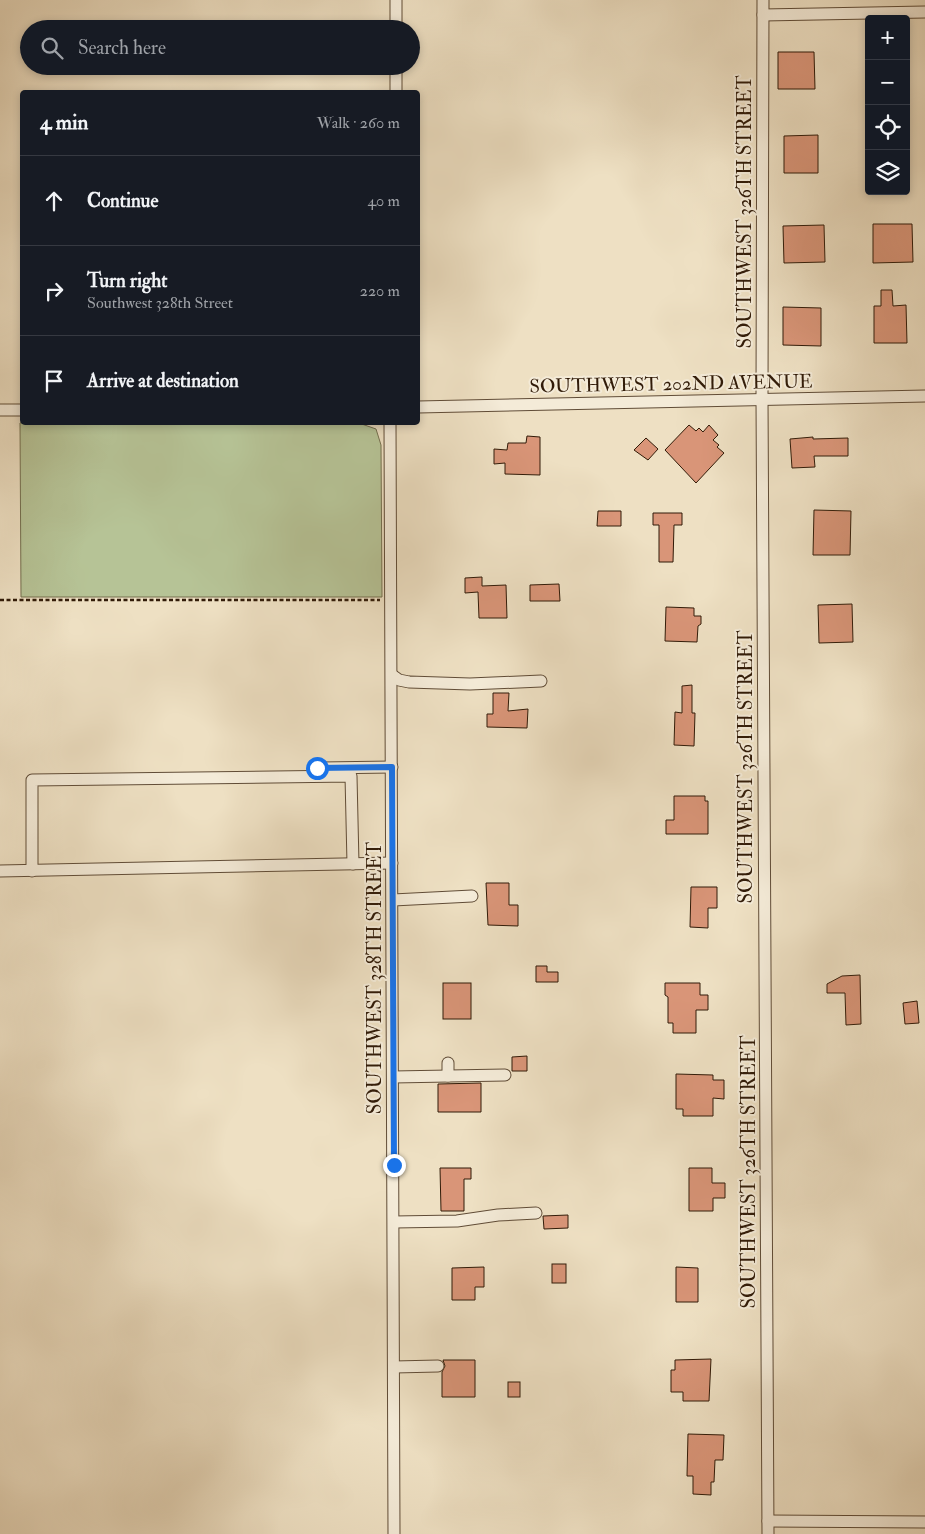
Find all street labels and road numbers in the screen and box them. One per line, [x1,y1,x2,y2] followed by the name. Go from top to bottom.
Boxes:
[733,75,757,349] street label: SOUTHWEST 326TH STREET
[529,370,813,398] street label: SOUTHWEST 202ND AVENUE
[734,630,758,904] street label: SOUTHWEST 326TH STREET
[363,842,387,1114] street label: SOUTHWEST 328TH STREET
[737,1035,761,1309] street label: SOUTHWEST 326TH STREET

